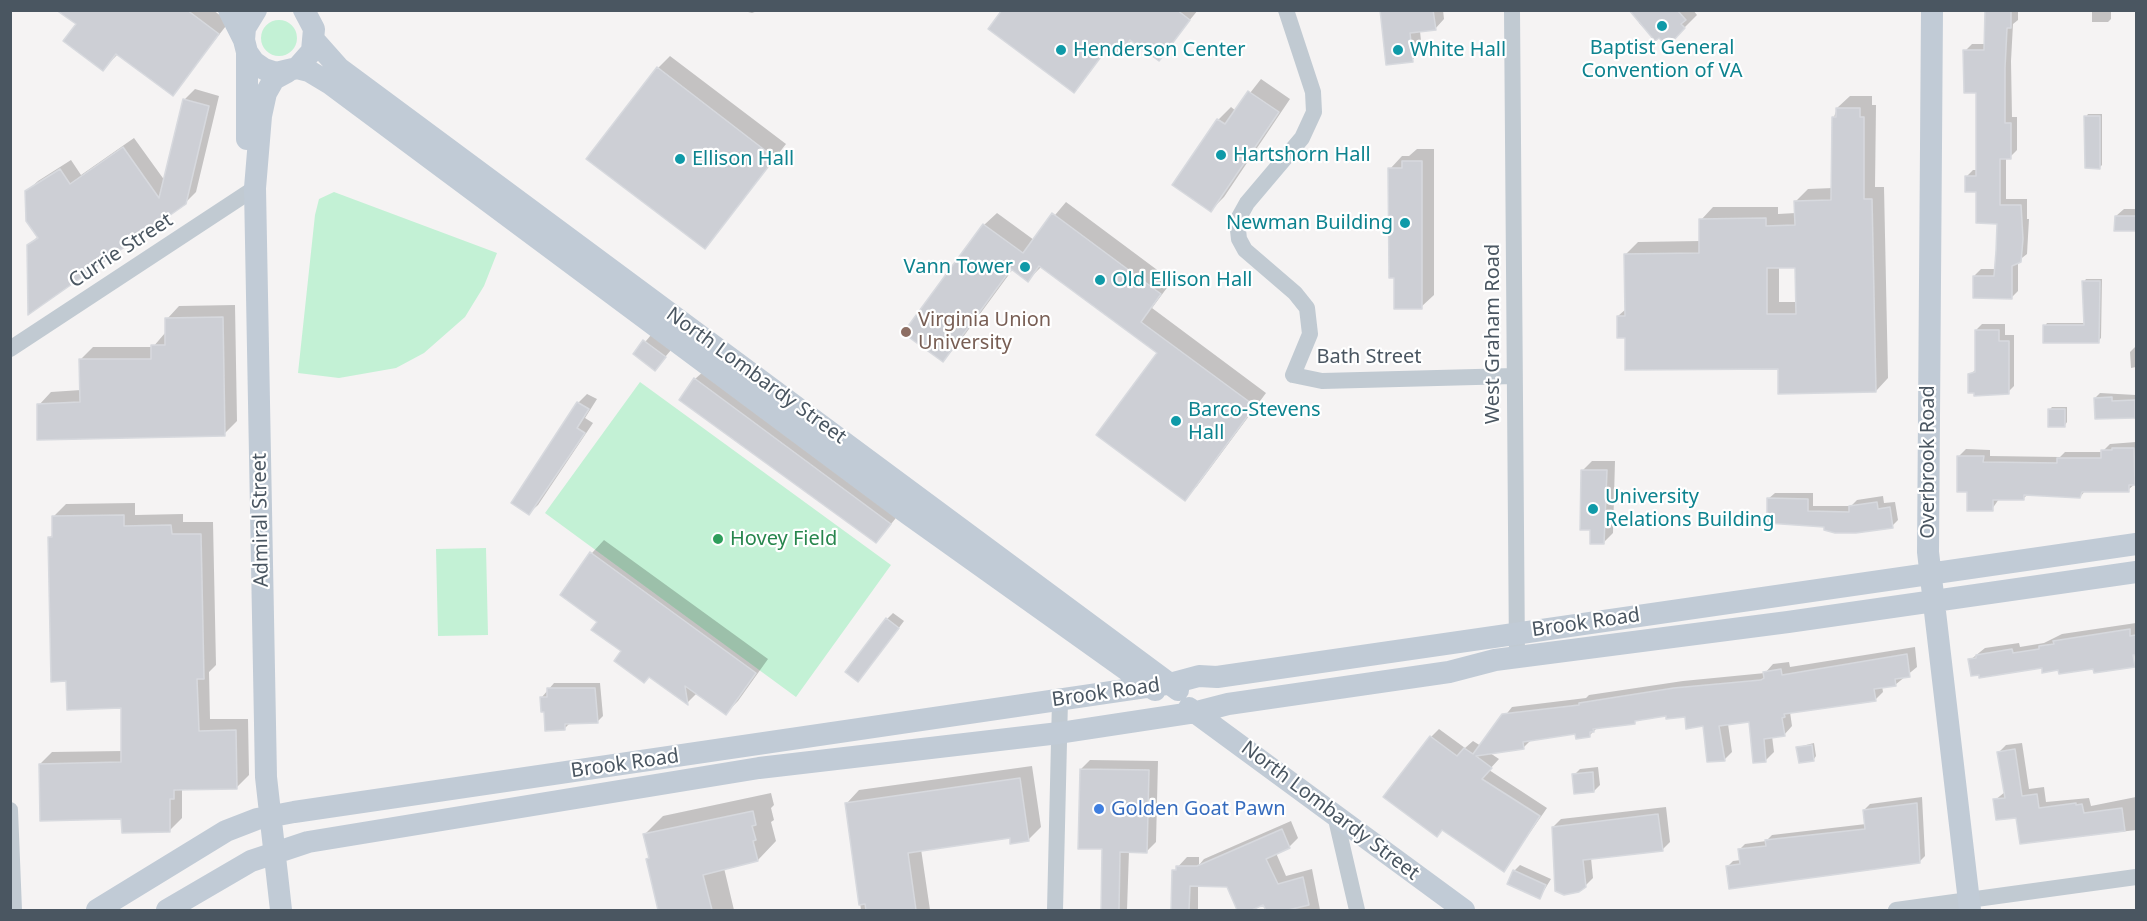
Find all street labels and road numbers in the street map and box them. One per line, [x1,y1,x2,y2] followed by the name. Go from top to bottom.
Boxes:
[65,209,177,293] street label: Currie Street
[1481,244,1505,424] street label: West Graham Road
[661,303,851,449] street label: North Lombardy Street
[1317,345,1421,369] street label: Bath Street
[1916,385,1940,539] street label: Overbrook Road
[248,453,274,587] street label: Admiral Street
[1530,604,1642,642] street label: Brook Road
[1050,674,1162,712] street label: Brook Road
[1236,736,1424,886] street label: North Lombardy Street
[569,745,681,783] street label: Brook Road

